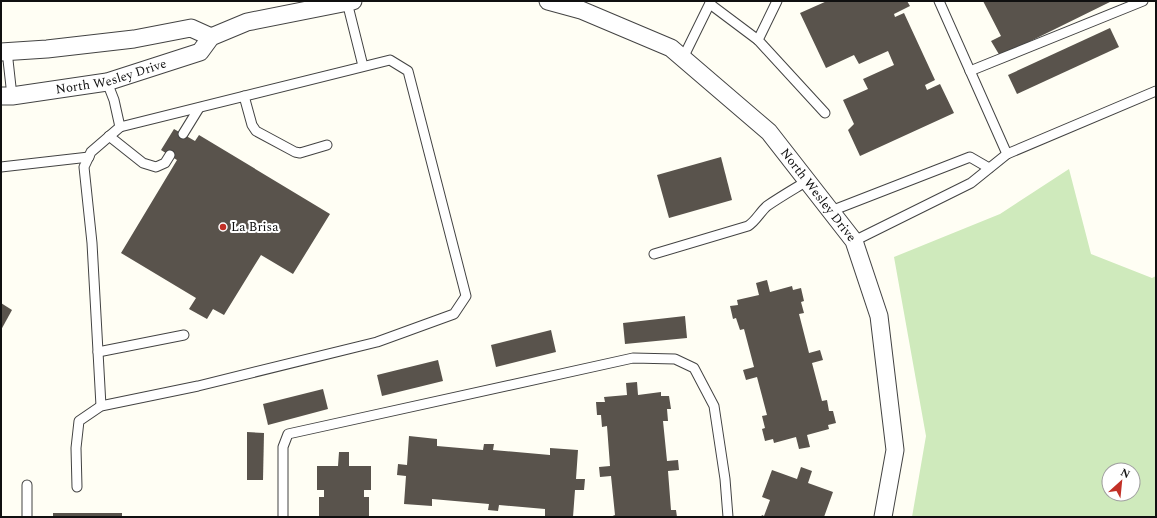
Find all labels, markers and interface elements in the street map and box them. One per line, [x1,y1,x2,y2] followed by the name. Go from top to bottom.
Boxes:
[54,53,169,99] street label: North Wesley Drive
[775,144,861,246] street label: North Wesley Drive
[231,217,279,237] place label: La Brisa
[218,222,228,232] marker: La Brisa
[1101,462,1141,502] north arrow
[1117,464,1133,483] text: N

